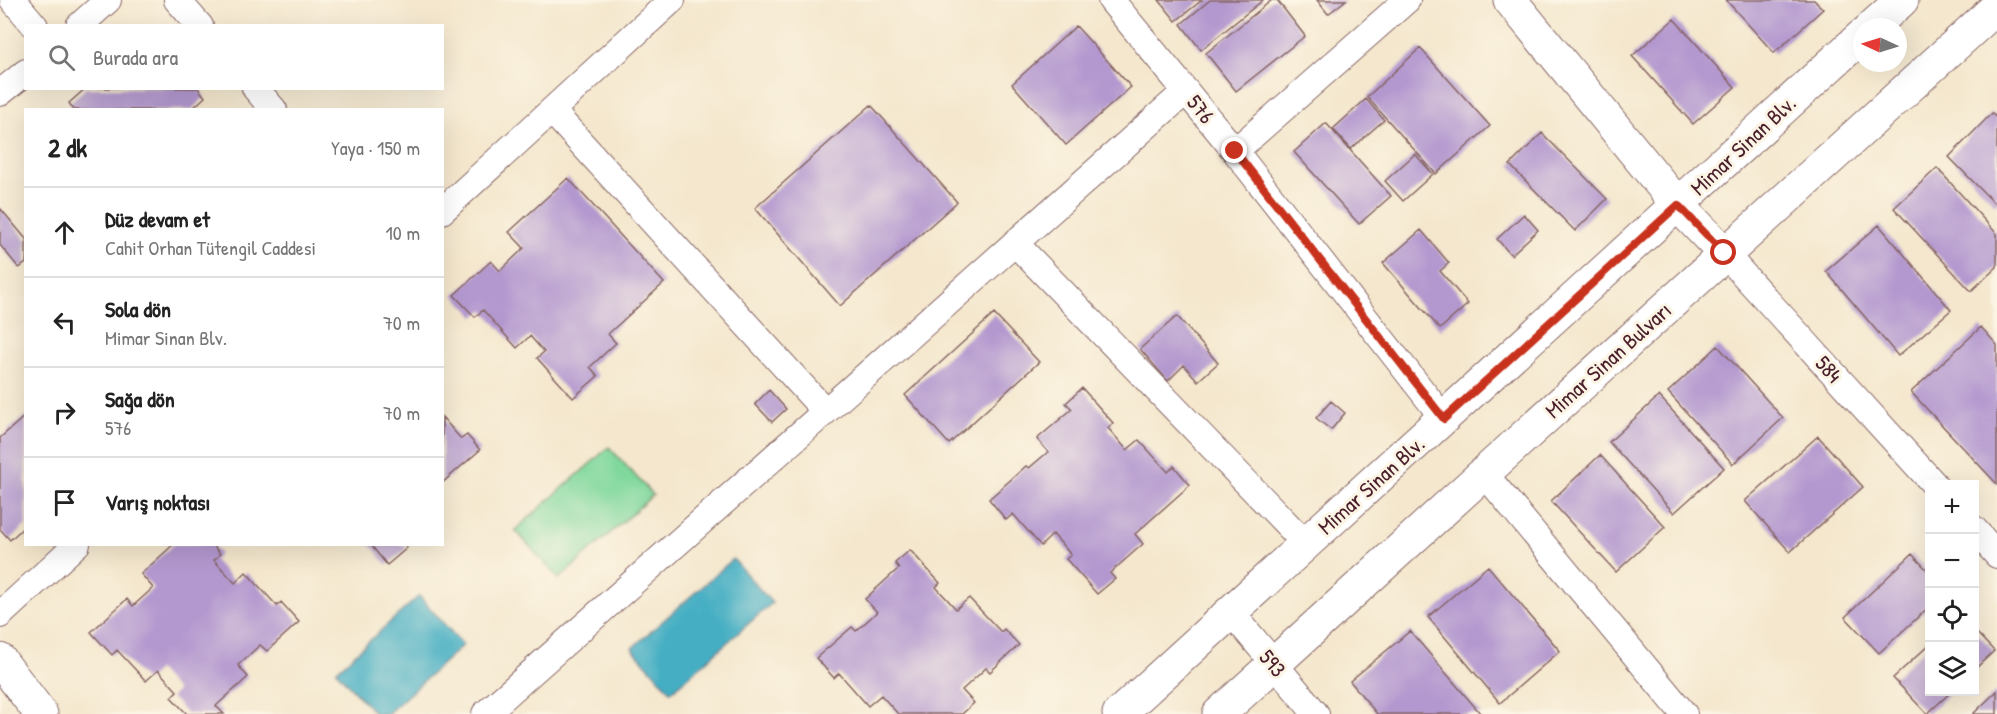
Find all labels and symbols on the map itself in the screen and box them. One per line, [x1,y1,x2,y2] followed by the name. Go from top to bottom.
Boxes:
[1853,18,1907,72] north arrow
[1180,88,1222,130] street label: 576
[1684,88,1802,202] street label: Mimar Sinan Blv.
[1221,137,1247,163] route end
[1710,239,1736,265] route start
[1538,295,1678,425] street label: Mimar Sinan Bulvarı
[1809,349,1849,389] street label: 584
[1311,429,1431,541] street label: Mimar Sinan Blv.
[1253,643,1293,683] street label: 593

